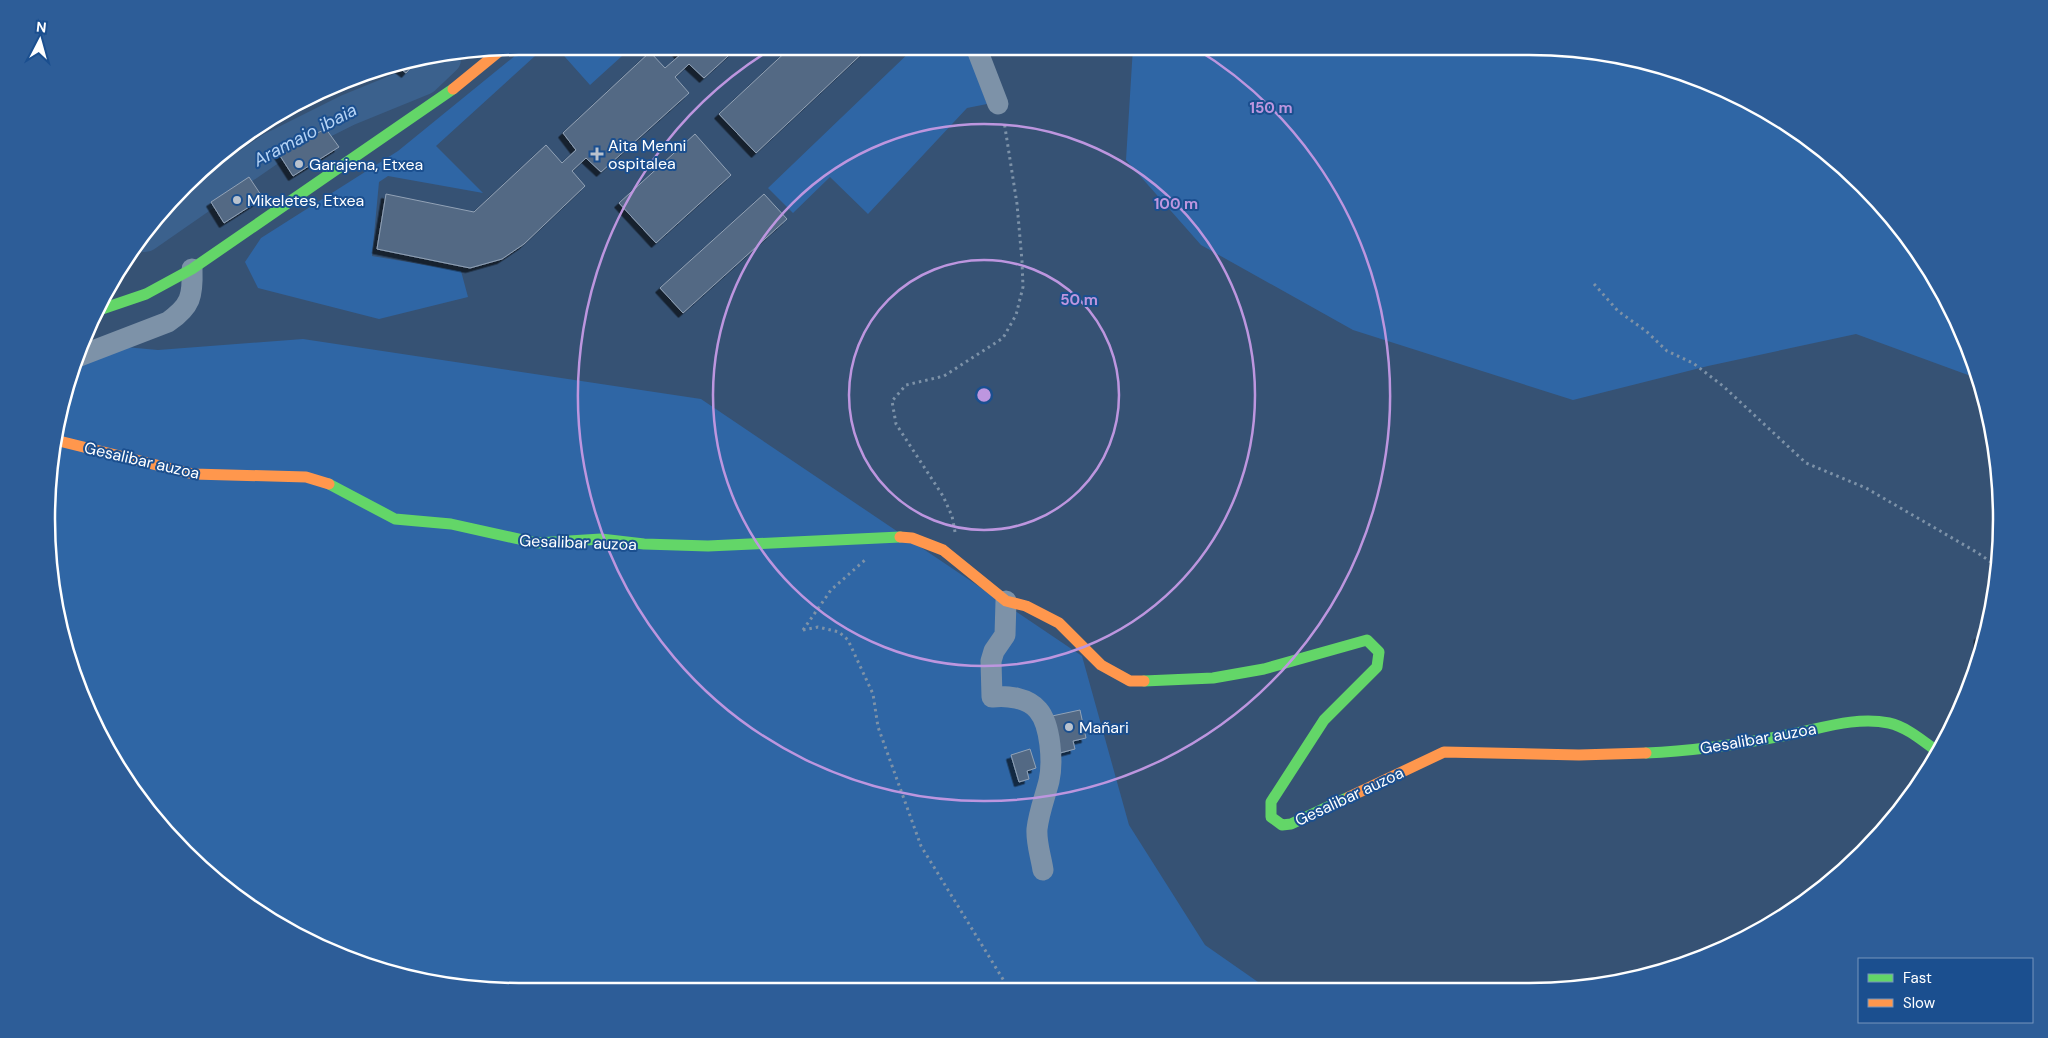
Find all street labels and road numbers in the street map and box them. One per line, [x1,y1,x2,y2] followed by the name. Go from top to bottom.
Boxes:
[82,437,202,484] street label: Gesalibar auzoa
[519,530,637,555] street label: Gesalibar auzoa
[1698,718,1818,759] street label: Gesalibar auzoa
[1291,762,1407,831] street label: Gesalibar auzoa

